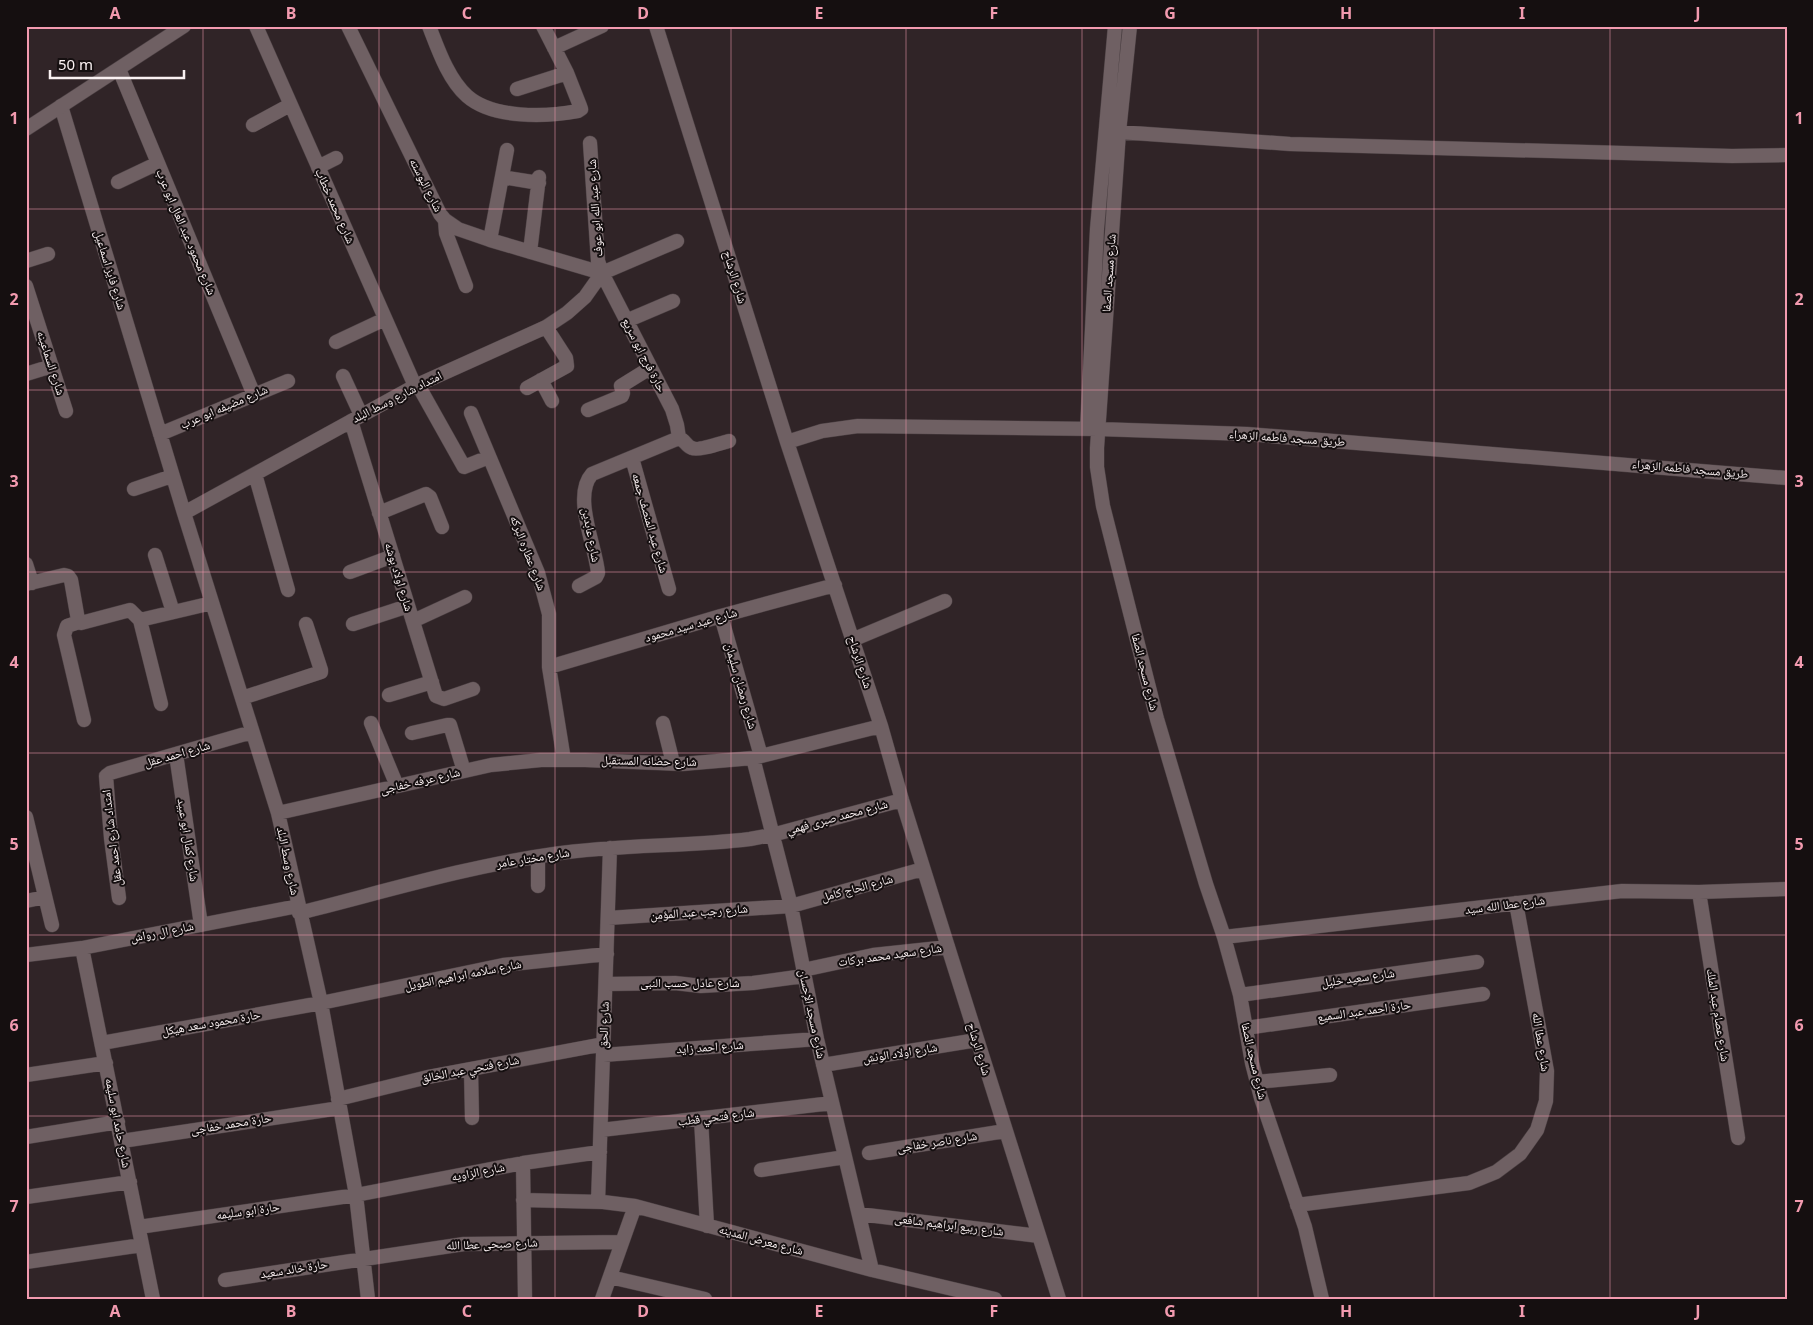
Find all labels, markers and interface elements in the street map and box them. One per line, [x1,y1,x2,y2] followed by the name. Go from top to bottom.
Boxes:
[109,2,121,24] text: A
[286,2,296,24] text: B
[462,2,472,24] text: C
[637,2,649,24] text: D
[815,2,824,24] text: E
[990,2,998,24] text: F
[1164,2,1176,24] text: G
[1340,2,1352,24] text: H
[1519,2,1525,24] text: I
[1693,2,1701,24] text: J
[50,48,184,80] scale bar
[58,54,93,74] text: 50 m
[9,107,19,129] text: 1
[1794,107,1804,129] text: 1
[406,155,447,215] street label: شارع البوسته
[583,158,606,257] street label: شارع عبد الله ابو عوف
[152,166,221,297] street label: شارع محمود عبد العال ابو عرب
[311,166,360,246] street label: شارع محمد خطاب
[90,228,131,312] street label: شارع فايز اسماعيل
[1097,233,1120,313] street label: شارع مسجد الصفا
[719,248,752,306] street label: شارع الرشاح
[9,288,19,310] text: 2
[1794,288,1804,310] text: 2
[618,315,671,395] street label: حارة فرج ابو سريع
[33,329,70,397] street label: شارع السماعينه
[349,367,445,427] street label: امتداد شارع وسط البلد
[178,380,270,433] street label: شارع مضيفه ابو عرب
[1228,425,1346,450] street label: طريق مسجد فاطمه الزهراء
[1631,455,1749,482] street label: طريق مسجد فاطمه الزهراء
[9,470,19,492] text: 3
[1794,470,1804,492] text: 3
[628,471,673,575] street label: شارع عبد المنصف جمعه
[578,506,605,564] street label: شارع عابدين
[506,513,551,593] street label: شارع عطاره البركه
[381,540,418,613] street label: شارع اولاد بوشه
[643,603,739,646] street label: شارع عيد سيد محمود
[1128,632,1163,712] street label: شارع مسجد الصفا
[844,633,877,691] street label: شارع الرشاح
[721,641,762,731] street label: شارع رمضان سليمان
[9,651,19,673] text: 4
[1794,651,1804,673] text: 4
[142,736,212,771] street label: شارع احمد عقل
[601,751,697,770] street label: شارع حضانه المستقبل
[378,763,462,798] street label: شارع عرفه خفاجى
[97,789,126,887] street label: امتداد شارع احمد عقل
[784,795,890,840] street label: شارع محمد صبرى فهمي
[174,797,203,883] street label: شارع كمال ابو عبيد
[273,825,304,897] street label: شارع وسط البلد
[9,833,19,855] text: 5
[1794,833,1804,855] text: 5
[494,843,571,872] street label: شارع مختار عامر
[819,870,895,905] street label: شارع الحاج كامل
[1464,891,1546,918] street label: شارع عطا الله سيد
[650,900,749,923] street label: شارع رجب عبد المؤمن
[129,917,195,946] street label: شارع ال رواش
[837,939,943,970] street label: شارع سعيد محمد بركات
[403,955,523,994] street label: شارع سلامه ابراهيم الطويل
[1320,964,1396,991] street label: شارع سعيد خليل
[1703,967,1734,1063] street label: شارع عصام عبد الملك
[795,968,830,1060] street label: شارع مسجد الإحسان
[640,974,740,991] street label: شارع عادل حسب النبى
[1316,995,1412,1025] street label: حارة احمد عبد السميع
[594,1001,613,1049] street label: شارع الحق
[160,1005,262,1040] street label: حارة محمود سعد هيكل
[1528,1011,1555,1073] street label: شارع عطا الله
[9,1014,19,1036] text: 6
[1794,1014,1804,1036] text: 6
[963,1020,996,1078] street label: شارع الرشاح
[1237,1021,1272,1101] street label: شارع مسجد الصفا
[676,1036,744,1057] street label: شارع احمد زايد
[861,1038,939,1067] street label: شارع اولاد الونش
[419,1051,521,1088] street label: شارع فتحي عبد الخالق
[101,1076,136,1169] street label: شارع حامد ابو سليمه
[677,1103,756,1132] street label: شارع فتحي قطب
[189,1109,273,1138] street label: حارة محمد خفاجى
[896,1127,978,1156] street label: شارع ناصر خفاجى
[450,1158,506,1185] street label: شارع الزاويه
[9,1195,19,1217] text: 7
[1794,1195,1804,1217] text: 7
[215,1198,281,1223] street label: حارة ابو سليمه
[893,1209,1005,1240] street label: شارع ربيع ابراهيم شافعى
[717,1220,805,1259] street label: شارع معرض المدينه
[446,1233,538,1254] street label: شارع صبحى عطا الله
[259,1255,329,1282] street label: حارة خالد سعيد
[109,1300,121,1322] text: A
[286,1300,296,1322] text: B
[462,1300,472,1322] text: C
[637,1300,649,1322] text: D
[815,1300,824,1322] text: E
[990,1300,998,1322] text: F
[1164,1300,1176,1322] text: G
[1340,1300,1352,1322] text: H
[1519,1300,1525,1322] text: I
[1693,1300,1701,1322] text: J

